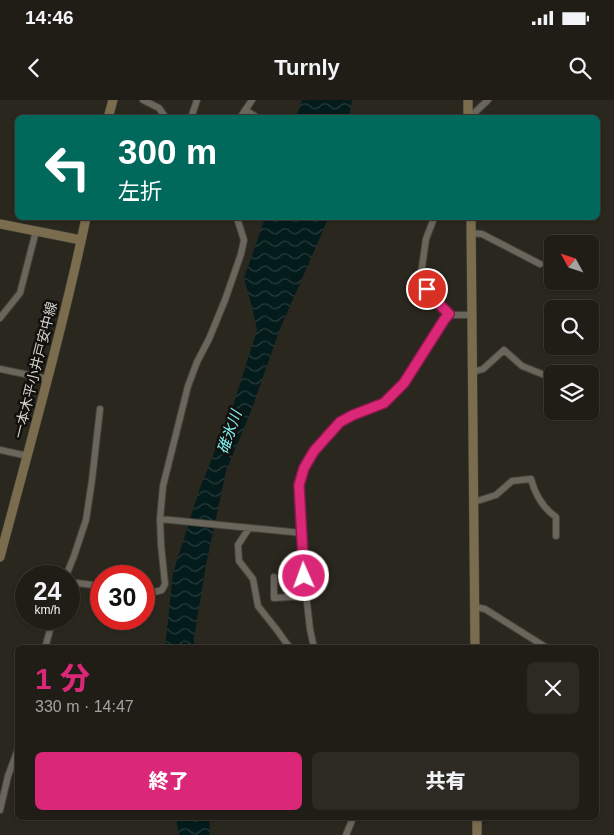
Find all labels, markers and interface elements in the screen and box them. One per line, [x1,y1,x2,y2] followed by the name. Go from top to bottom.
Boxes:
[25,7,74,28] text: 14:46
[20,54,48,82] icon: back
[566,54,594,82] icon: search
[274,55,340,80] text: Turnly
[118,132,217,171] text: 300 m
[35,135,100,200] icon: left
[118,179,162,204] text: 左折
[544,235,599,290] north arrow
[544,235,599,420] map controls
[406,268,448,310] pin
[413,275,441,303] icon: arrive
[10,300,60,440] street label: 一本木平小井戸安中線
[544,300,599,355] button: search
[544,365,599,420] button: layers
[214,406,245,456] water label: 碓氷川
[277,549,329,601] position arrow
[90,565,155,630] speed limit sign: 30
[34,577,61,605] text: 24
[34,603,61,617] text: km/h
[35,662,90,695] text: 1 分
[527,662,579,714] button: close
[35,698,134,715] text: 330 m · 14:47
[35,752,302,810] button: 終了
[312,752,579,810] button: 共有

